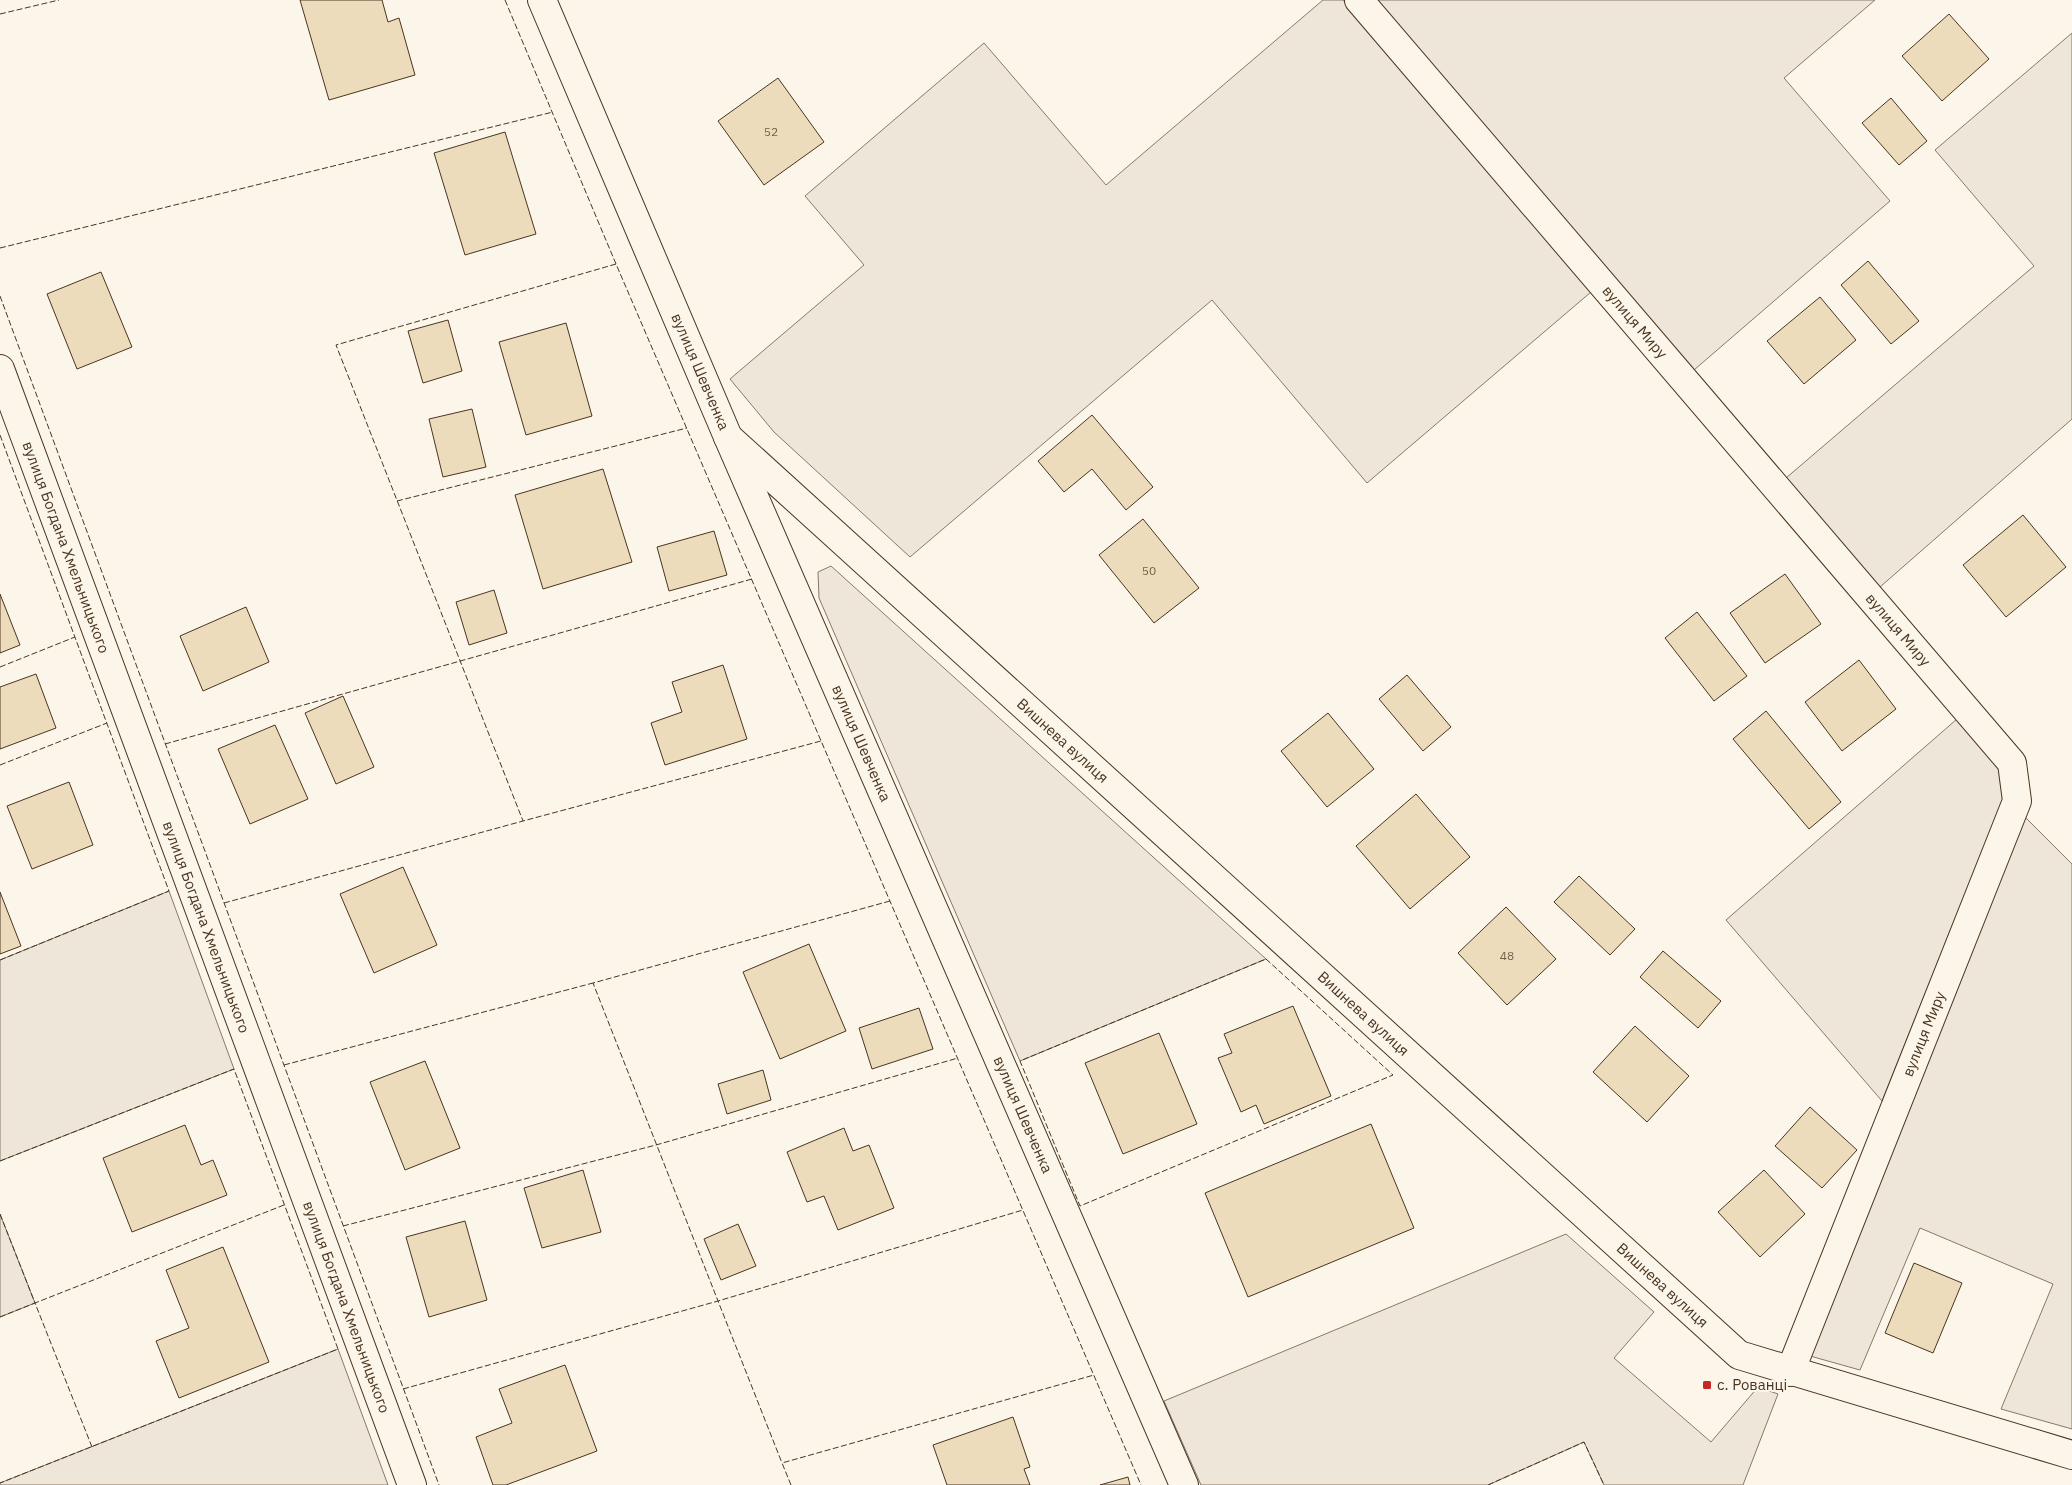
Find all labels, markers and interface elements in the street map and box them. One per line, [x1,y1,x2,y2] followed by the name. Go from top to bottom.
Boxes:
[764,124,778,139] house number: 52
[1598,281,1672,363] street label: вулиця Миру
[667,310,734,433] street label: вулиця Шевченка
[18,438,114,656] street label: вулиця Богдана Хмельницького
[1142,563,1156,578] house number: 50
[1862,589,1935,670] street label: вулиця Миру
[828,682,896,804] street label: вулиця Шевченка
[1013,694,1113,787] street label: Вишнева вулиця
[159,818,254,1036] street label: вулиця Богдана Хмельницького
[1500,948,1514,963] house number: 48
[1314,967,1413,1060] street label: Вишнева вулиця
[1898,988,1949,1079] street label: вулиця Миру
[990,1053,1057,1176] street label: вулиця Шевченка
[299,1198,395,1416] street label: вулиця Богдана Хмельницького
[1613,1238,1712,1331] street label: Вишнева вулиця
[1717,1375,1787,1394] place label: с. Рованці
[1701,1379,1713,1391] marker: с. Рованці

